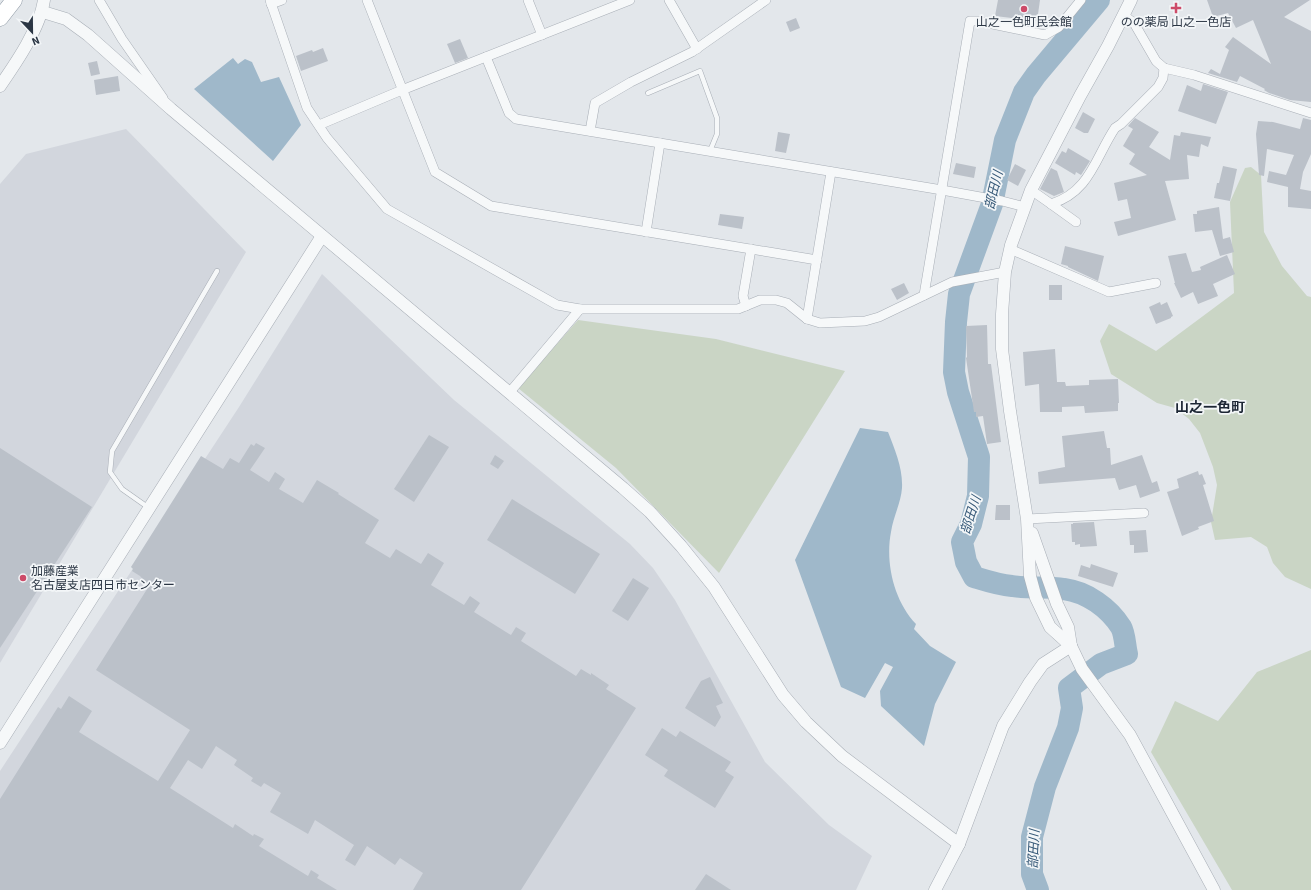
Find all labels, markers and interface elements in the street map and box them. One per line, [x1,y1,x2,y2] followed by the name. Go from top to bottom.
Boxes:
[1171,3,1181,13] marker: のの薬局 山之一色店
[1019,4,1029,14] marker: 山之一色町民会館
[12,12,52,52] north arrow
[976,14,1072,31] place label: 山之一色町民会館
[1121,14,1231,31] place label: のの薬局 山之一色店
[29,32,42,49] text: N
[981,167,1008,211] water label: 部田川
[1175,398,1245,418] district label: 山之一色町
[956,492,986,536] water label: 部田川
[31,563,175,594] place label: 加藤産業 名古屋支店四日市センター
[18,573,28,583] marker: 加藤産業 名古屋支店四日市センター
[1024,827,1044,869] water label: 部田川

